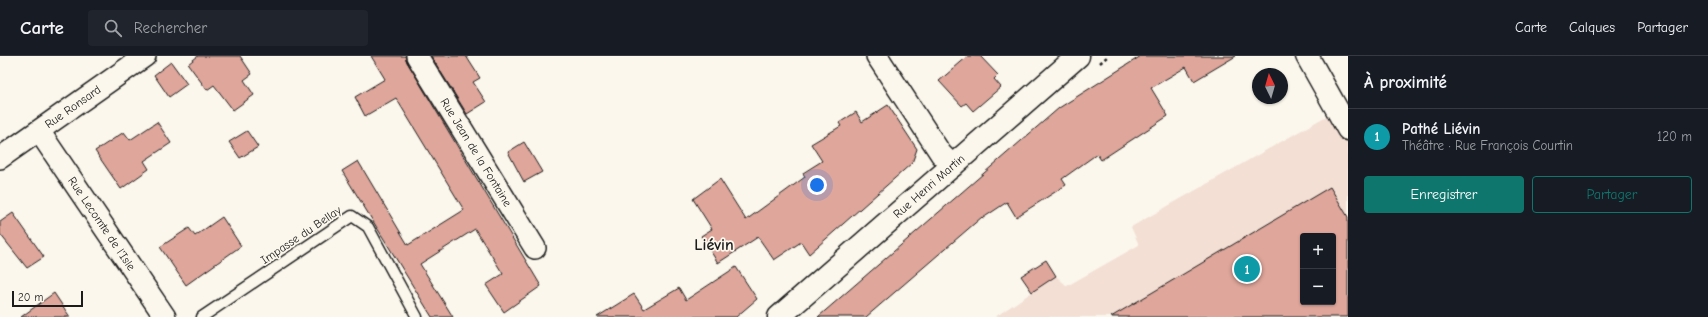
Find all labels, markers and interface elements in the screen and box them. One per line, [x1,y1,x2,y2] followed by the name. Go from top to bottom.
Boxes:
[88,10,368,46] search box
[20,17,64,39] text: Carte
[102,17,124,39] icon: search
[134,19,207,37] text: Rechercher
[1515,19,1547,36] text: Carte
[1569,19,1615,36] text: Calques
[1637,19,1688,36] text: Partager
[1252,68,1288,104] north arrow
[1364,73,1447,92] text: À proximité
[42,82,104,131] street label: Rue Ronsard
[438,95,515,209] street label: Rue Jean de la Fontaine
[1402,120,1480,138] text: Pathé Liévin
[1374,129,1380,144] text: 1
[1657,129,1692,144] text: 120 m
[1402,138,1573,153] text: Théâtre · Rue François Courtin
[890,151,967,221] street label: Rue Henri Martin
[65,174,138,273] street label: Rue Lecomte de l'Isle
[807,175,827,195] your location
[1364,176,1524,213] button: Enregistrer
[1532,176,1692,213] button: Partager
[258,203,344,267] street label: Impasse du Bellay
[1300,233,1336,305] map controls
[1300,233,1336,269] button: +
[694,236,734,254] district label: Liévin
[1234,254,1260,284] pin: 1
[1300,269,1336,305] button: −
[12,289,83,308] scale bar
[18,291,43,304] text: 20 m

